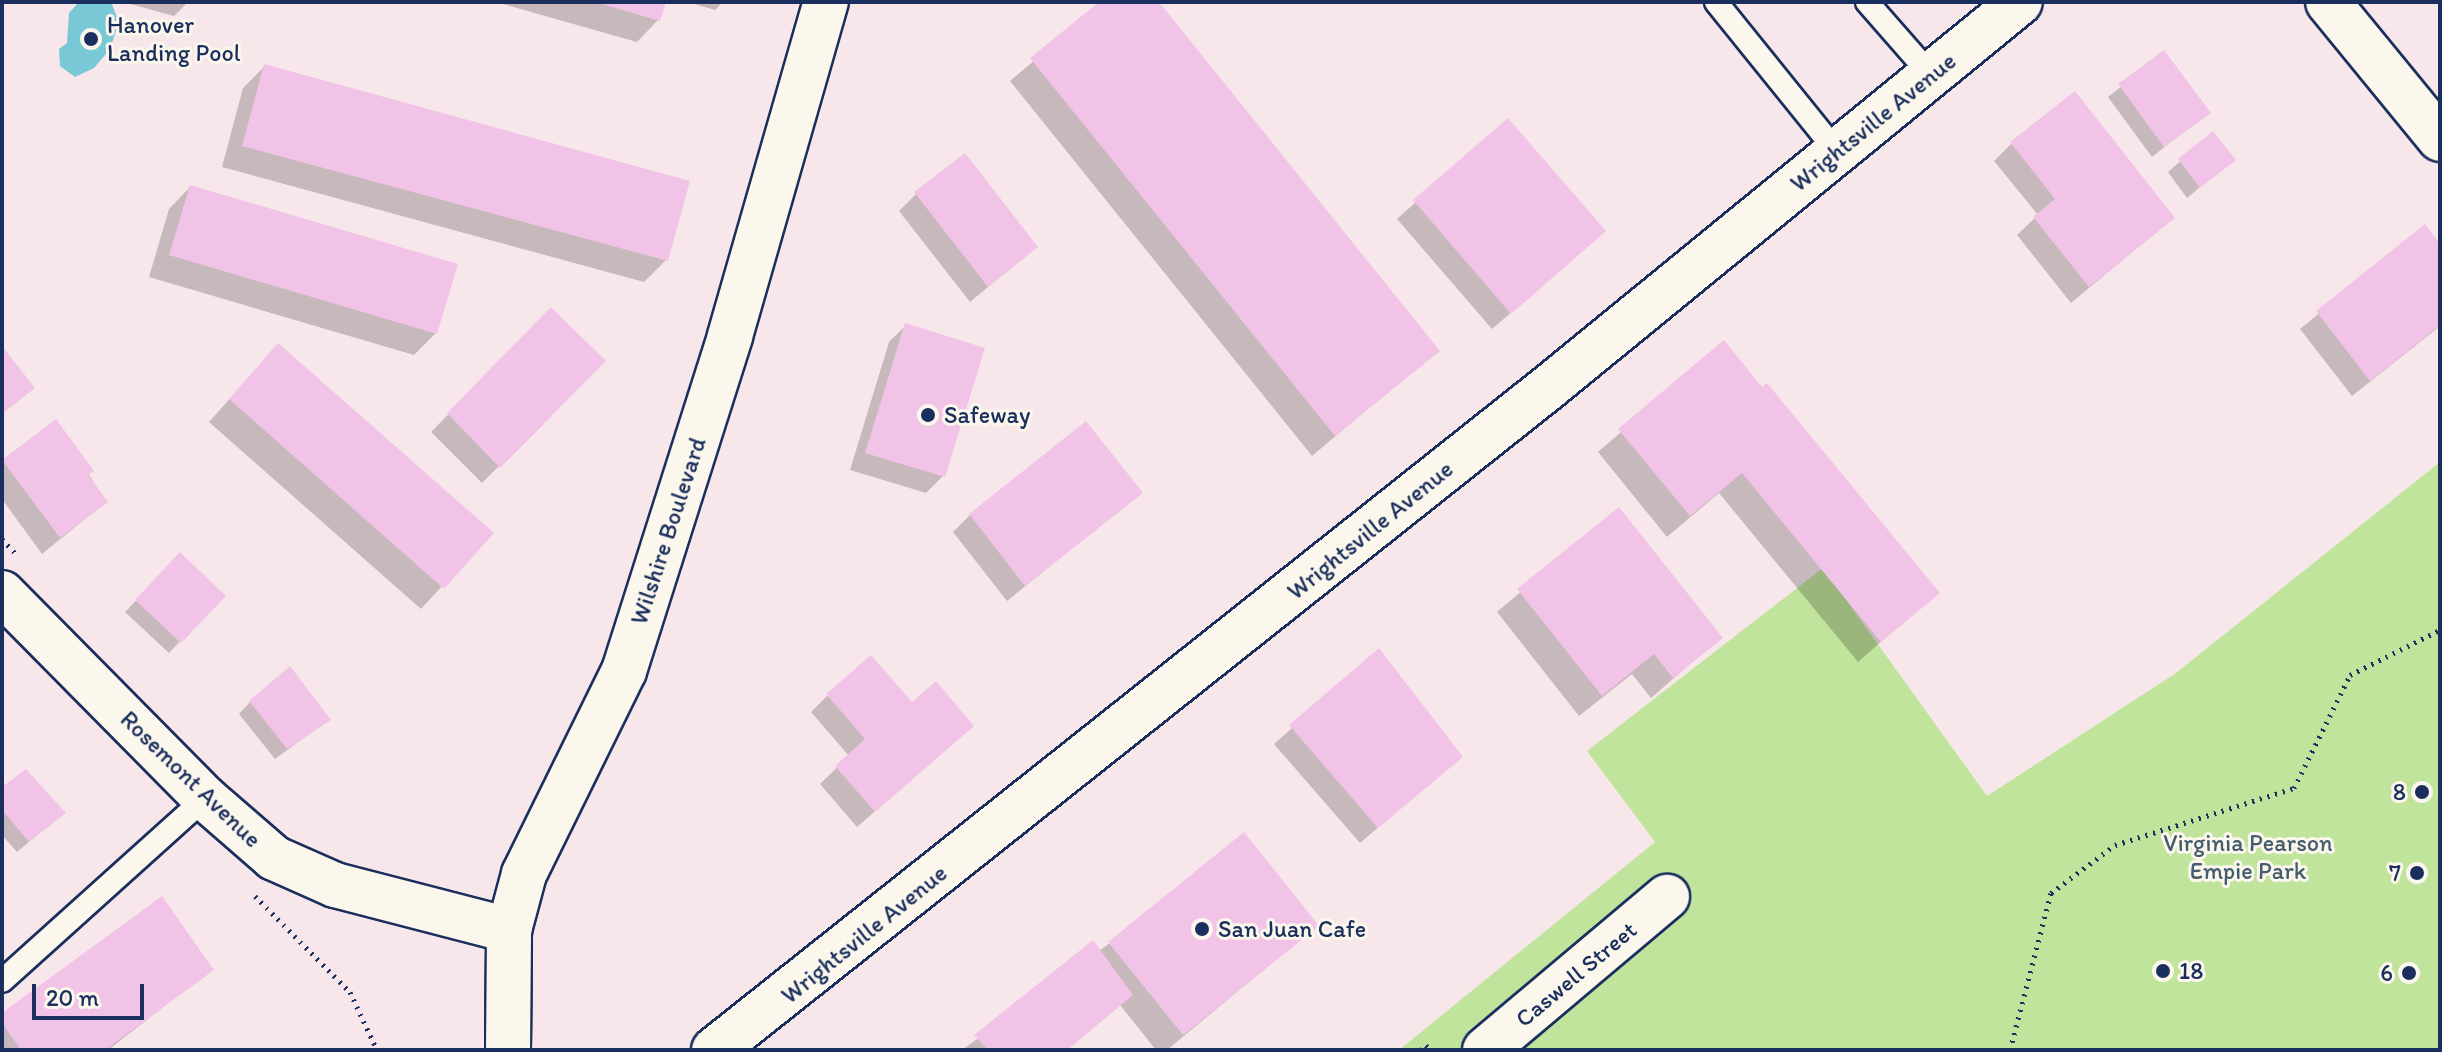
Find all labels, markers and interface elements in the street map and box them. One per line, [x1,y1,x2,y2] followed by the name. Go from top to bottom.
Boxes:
[107,11,240,67] place label: Hanover Landing Pool
[82,30,100,48] marker: Hanover Landing Pool
[1785,47,1961,197] street label: Wrightsville Avenue
[944,401,1030,429] place label: Safeway
[919,406,937,424] marker: Safeway
[624,434,712,628] street label: Wilshire Boulevard
[1282,455,1458,605] street label: Wrightsville Avenue
[115,705,267,853] street label: Rosemont Avenue
[2393,778,2406,806] place label: 8
[2413,783,2431,801] marker: 8
[2164,829,2332,885] park label: Virginia Pearson Empie Park
[776,859,952,1009] street label: Wrightsville Avenue
[2389,859,2401,887] place label: 7
[2408,864,2426,882] marker: 7
[1218,915,1367,943] place label: San Juan Cafe
[1510,915,1642,1033] street label: Caswell Street
[1193,920,1211,938] marker: San Juan Cafe
[2179,957,2203,985] place label: 18
[2380,959,2393,987] place label: 6
[2154,962,2172,980] marker: 18
[2400,964,2418,982] marker: 6
[36,968,148,1018] scale bar
[46,983,99,1012] text: 20 m

